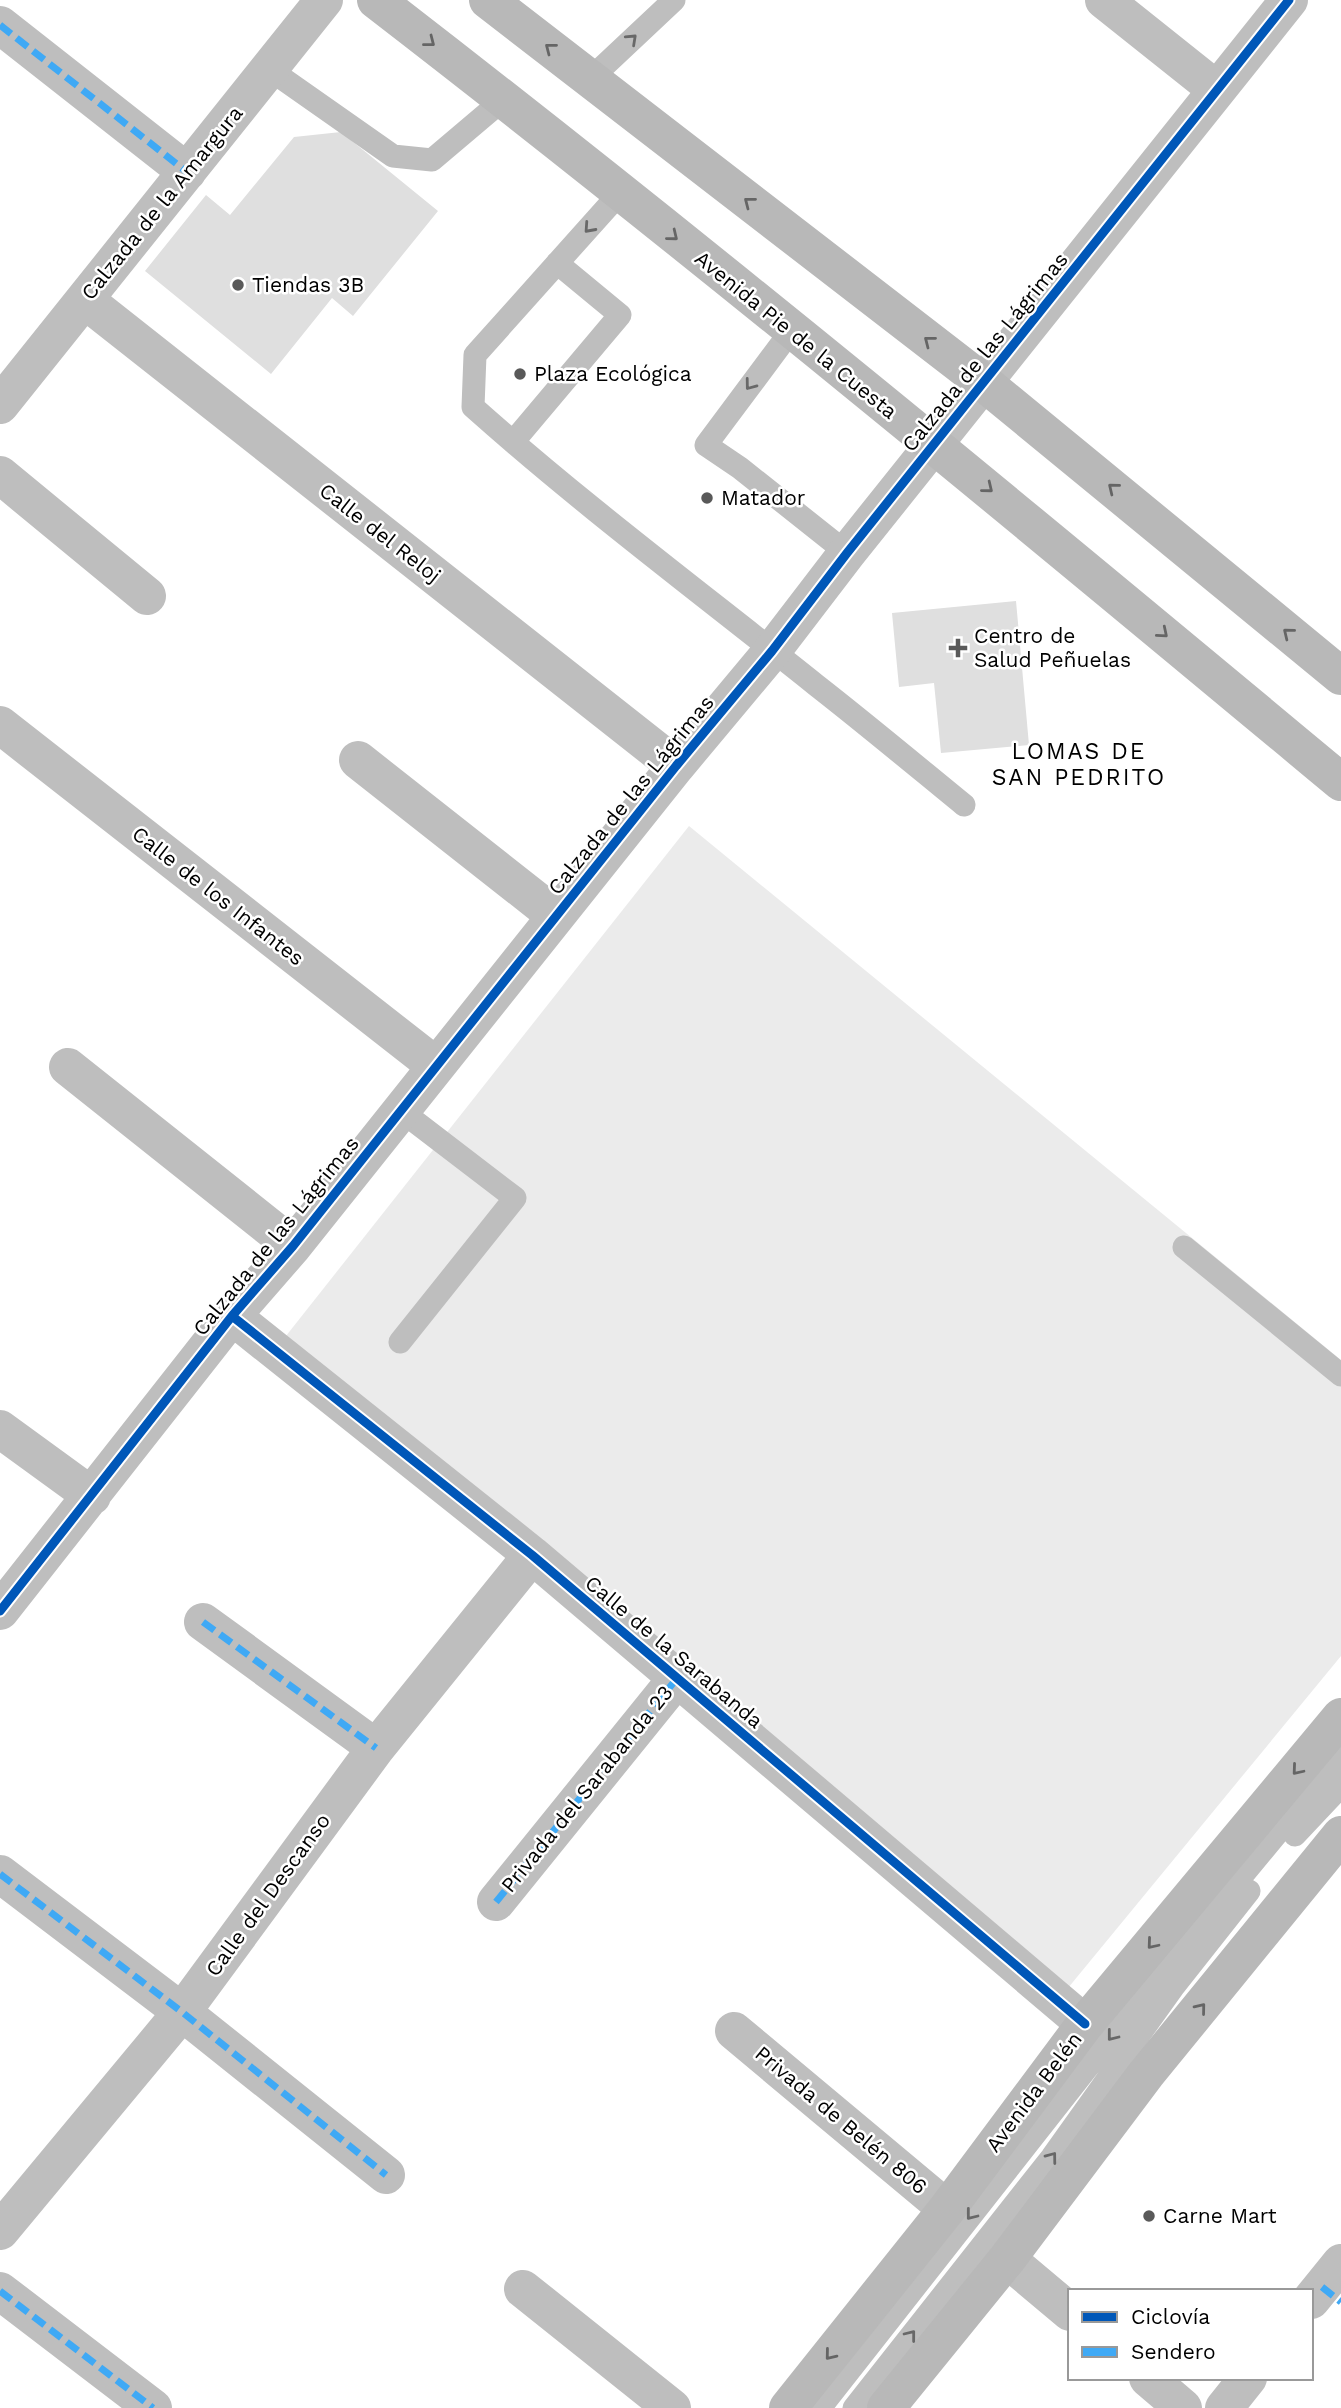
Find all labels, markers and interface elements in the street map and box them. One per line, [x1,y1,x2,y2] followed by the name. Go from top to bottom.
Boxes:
[423,33,435,46] one-way arrow
[624,35,637,48] one-way arrow
[545,43,557,56] one-way arrow
[76,101,248,305] street label: Calzada de la Amargura
[744,197,757,210] one-way arrow
[584,220,597,233] one-way arrow
[666,227,678,240] one-way arrow
[690,245,903,424] street label: Avenida Pie de la Cuesta
[896,247,1073,456] street label: Calzada de las Lágrimas
[252,272,364,297] place label: Tiendas 3B
[230,277,246,293] marker: Tiendas 3B
[924,336,937,349] one-way arrow
[534,361,692,386] place label: Plaza Ecológica
[512,366,528,382] marker: Plaza Ecológica
[746,378,759,390] one-way arrow
[315,478,446,588] street label: Calle del Reloj
[980,479,992,492] one-way arrow
[1108,484,1121,496] one-way arrow
[721,485,806,510] place label: Matador
[699,490,715,506] marker: Matador
[974,623,1131,672] place label: Centro de Salud Peñuelas
[1154,625,1167,637] one-way arrow
[1284,629,1297,641] one-way arrow
[948,638,968,658] marker: Centro de Salud Peñuelas
[542,690,719,899] street label: Calzada de las Lágrimas
[992,738,1166,791] district label: LOMAS DE SAN PEDRITO
[127,821,309,971] street label: Calle de los Infantes
[187,1131,364,1340] street label: Calzada de las Lágrimas
[580,1570,768,1733] street label: Calle de la Sarabanda
[495,1680,678,1897] street label: Privada del Sarabanda 23
[1293,1762,1306,1774] one-way arrow
[200,1808,335,1981] street label: Calle del Descanso
[1148,1936,1160,1949] one-way arrow
[1192,2003,1205,2015] one-way arrow
[980,2027,1087,2157] street label: Avenida Belén
[1108,2028,1120,2041] one-way arrow
[750,2040,932,2199] street label: Privada de Belén 806
[1044,2152,1057,2165] one-way arrow
[1163,2203,1277,2228] place label: Carne Mart
[967,2208,980,2220] one-way arrow
[1141,2208,1157,2224] marker: Carne Mart
[1068,2289,1313,2380] legend
[1131,2304,1210,2329] text: Ciclovía
[903,2331,916,2343] one-way arrow
[1131,2339,1216,2364] text: Sendero
[826,2347,839,2360] one-way arrow

